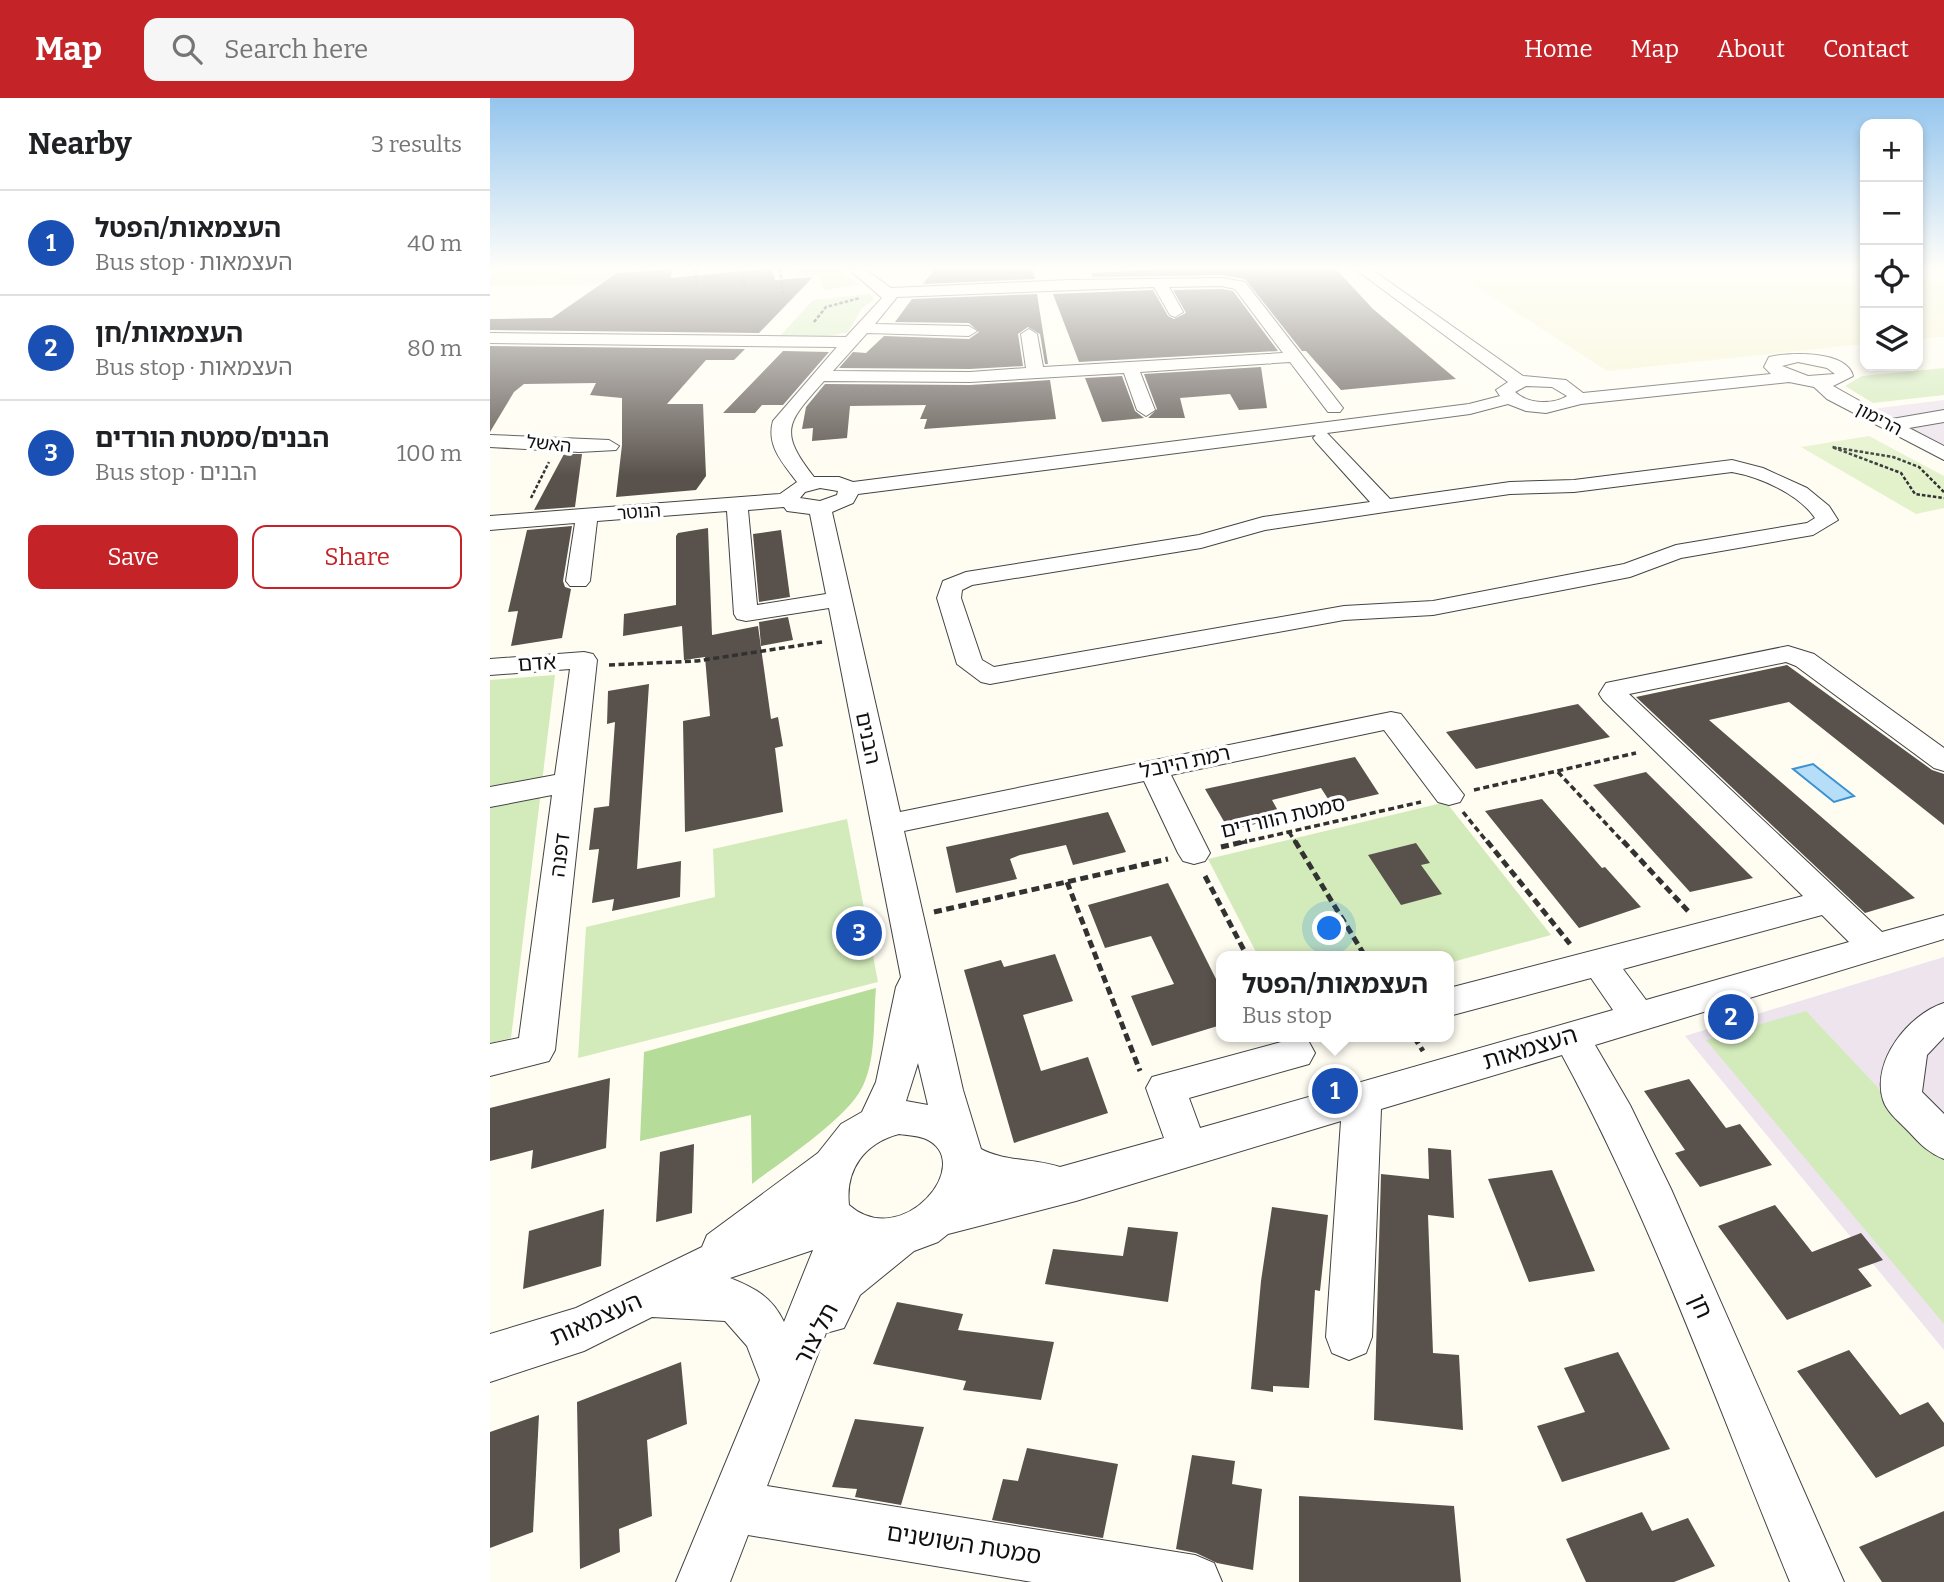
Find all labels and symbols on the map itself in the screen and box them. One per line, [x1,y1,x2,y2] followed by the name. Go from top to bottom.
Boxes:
[1852,398,1906,440] street label: הרימון
[526,431,572,457] street label: האשל
[616,499,662,525] street label: הנוטר
[517,649,557,677] street label: אדם
[850,709,886,767] street label: הבנים
[1137,740,1233,784] street label: רמת היובל
[1218,790,1348,844] street label: סמטת הוורדים
[544,831,576,879] street label: דפנה
[836,907,882,959] pin: 3
[1312,911,1346,945] your location
[1708,991,1754,1043] pin: 2
[1479,1020,1581,1076] street label: העצמאות
[1312,1065,1358,1117] pin: 1
[546,1286,646,1352] street label: העצמאות
[1683,1289,1719,1323] street label: חן
[788,1298,844,1370] street label: תל צור
[884,1518,1044,1570] street label: סמטת השושנים

